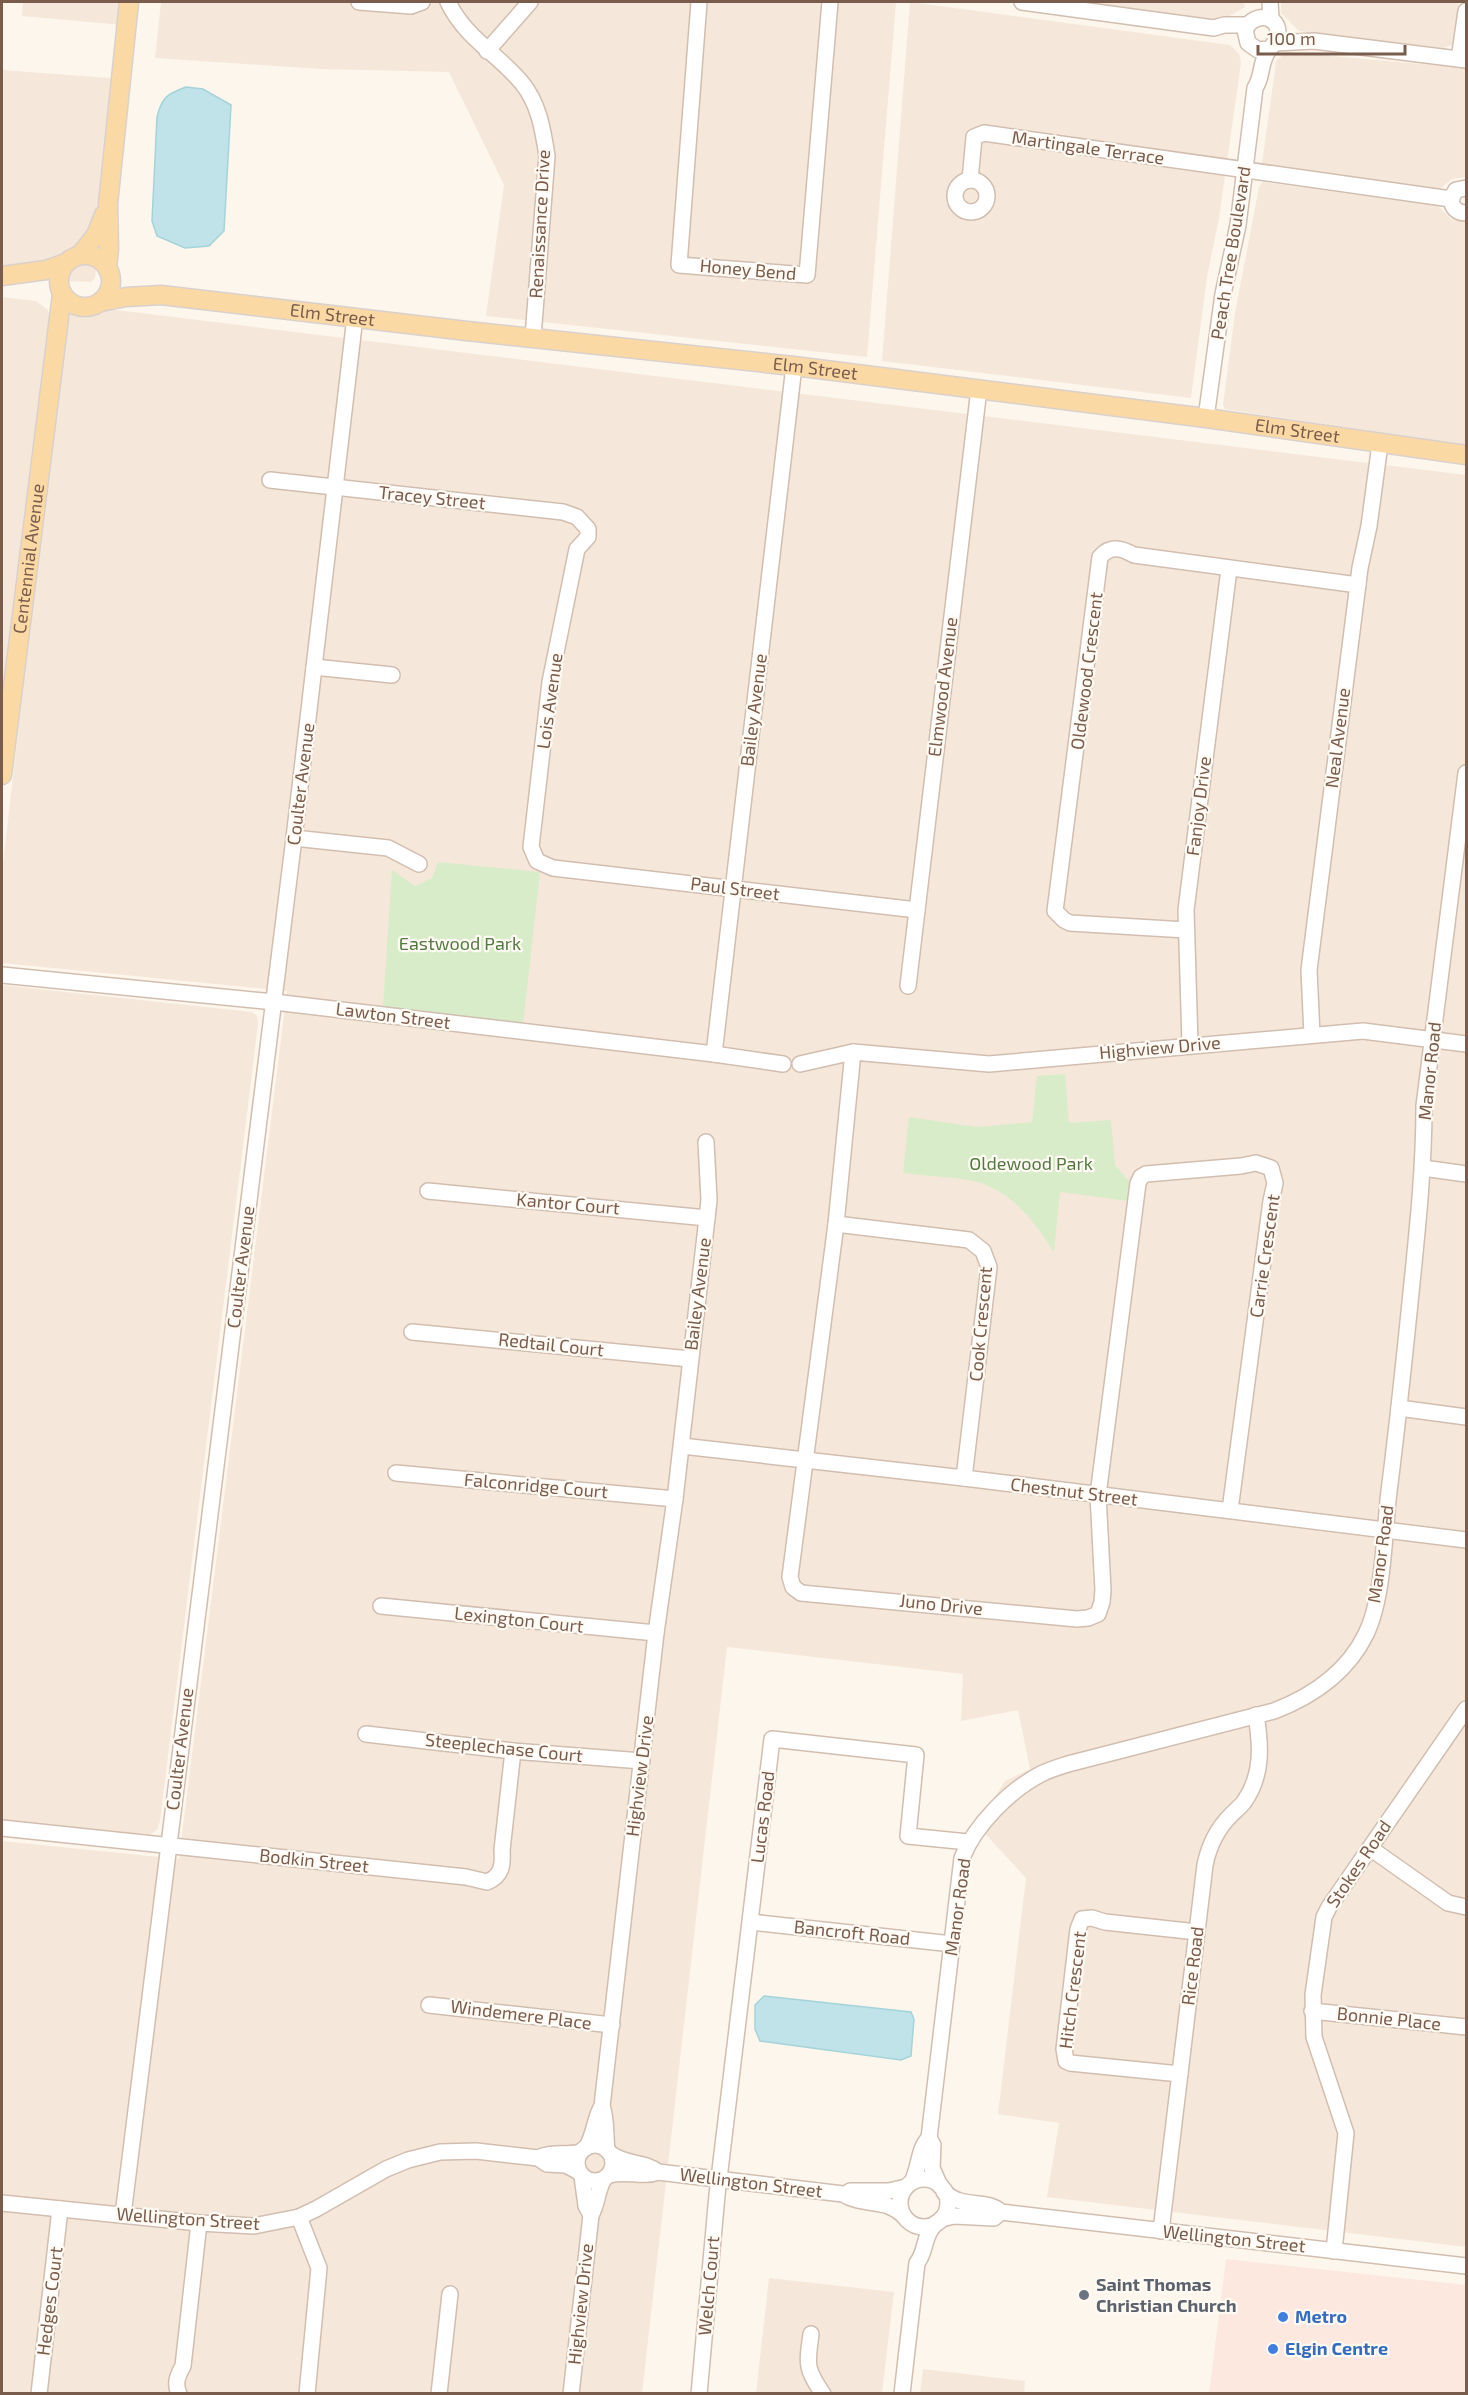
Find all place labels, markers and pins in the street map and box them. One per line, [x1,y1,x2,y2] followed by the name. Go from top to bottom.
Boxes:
[1096,2273,1237,2316] place label: Saint Thomas Christian Church
[1077,2288,1091,2302] marker: Saint Thomas Christian Church
[1295,2305,1347,2327] place label: Metro
[1276,2310,1290,2324] marker: Metro
[1285,2337,1388,2359] place label: Elgin Centre
[1266,2342,1280,2356] marker: Elgin Centre

